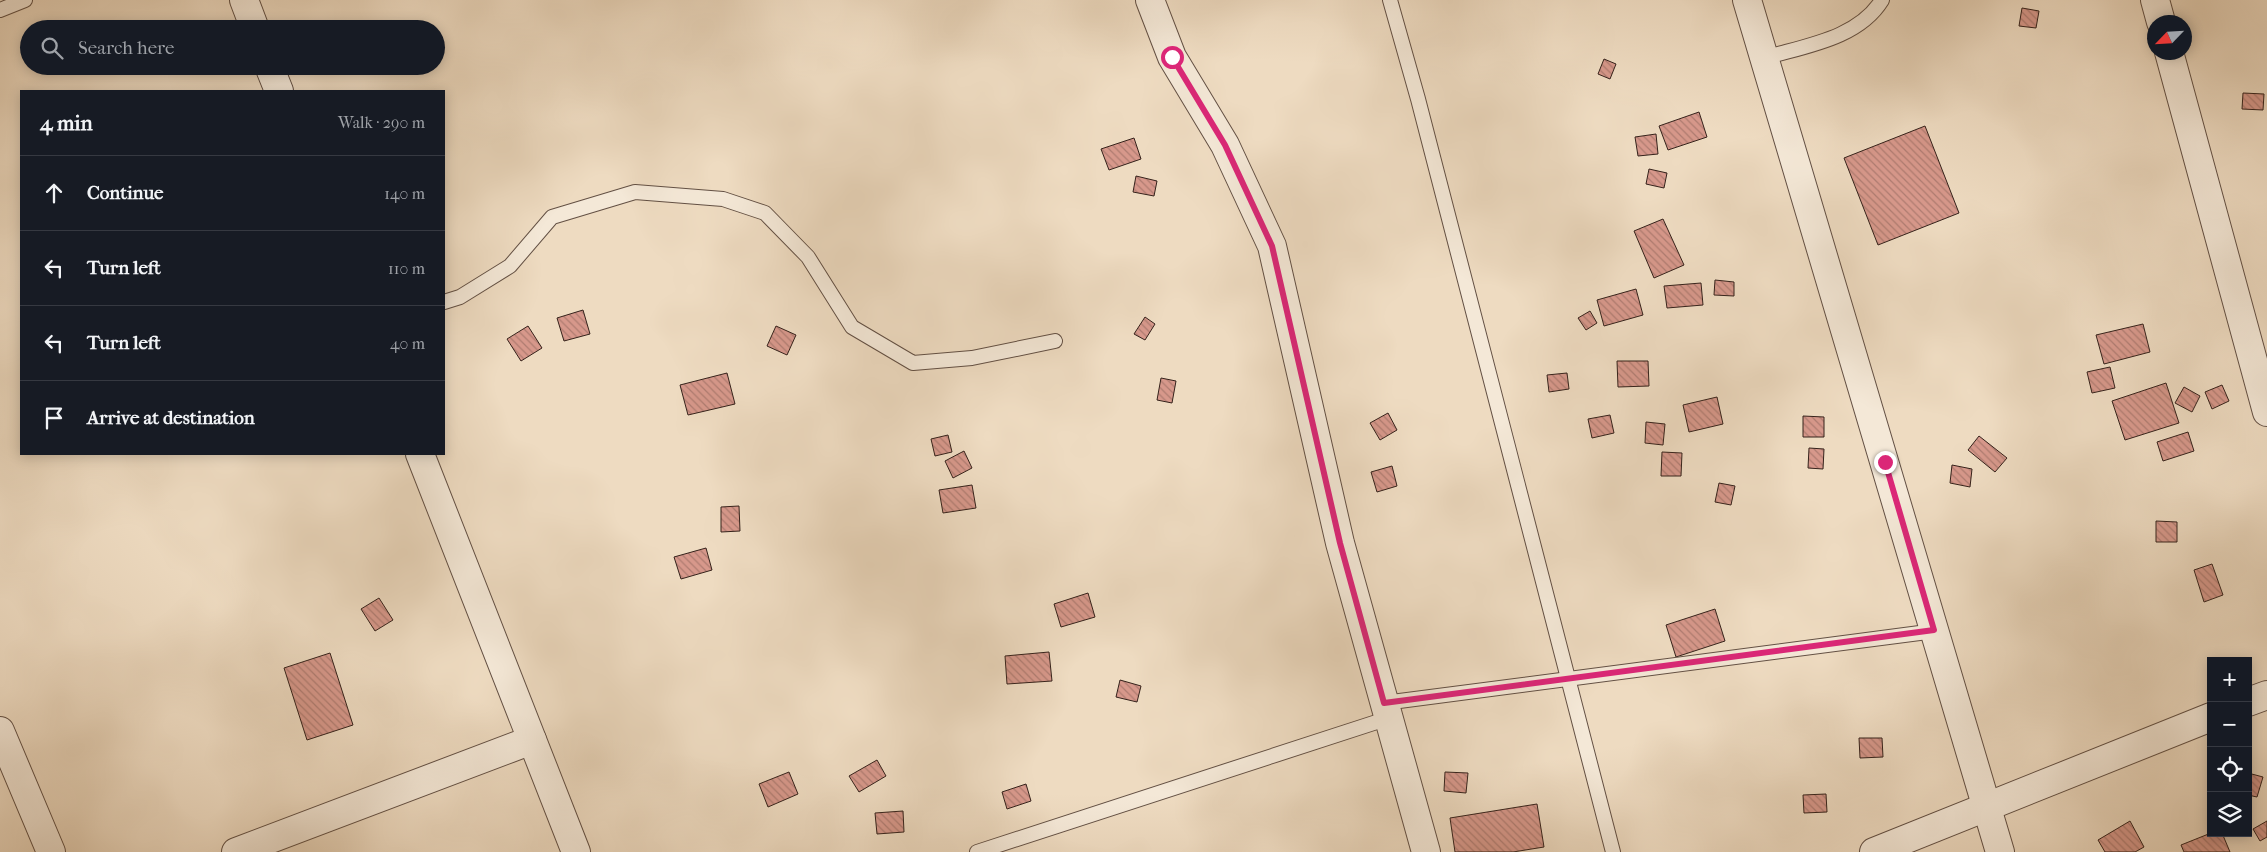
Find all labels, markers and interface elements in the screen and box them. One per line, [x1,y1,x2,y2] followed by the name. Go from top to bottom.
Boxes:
[2147,15,2192,60] north arrow
[20,20,445,75] search box
[38,34,66,62] icon: search
[78,37,174,59] text: Search here
[1161,46,1184,69] route start
[40,111,93,135] text: 4 min
[338,113,425,132] text: Walk · 290 m
[40,179,68,207] icon: ahead
[87,182,163,204] text: Continue
[384,184,425,203] text: 140 m
[40,254,68,282] icon: left
[87,257,161,279] text: Turn left
[388,259,425,278] text: 110 m
[40,329,68,357] icon: left
[87,332,161,354] text: Turn left
[390,334,425,353] text: 40 m
[40,404,68,432] icon: arrive
[87,407,255,429] text: Arrive at destination
[1874,451,1897,474] route end
[2207,657,2252,837] map controls
[2207,657,2252,702] button: +
[2207,702,2252,747] button: −
[2207,747,2252,792] button: locate
[2207,792,2252,837] button: layers

